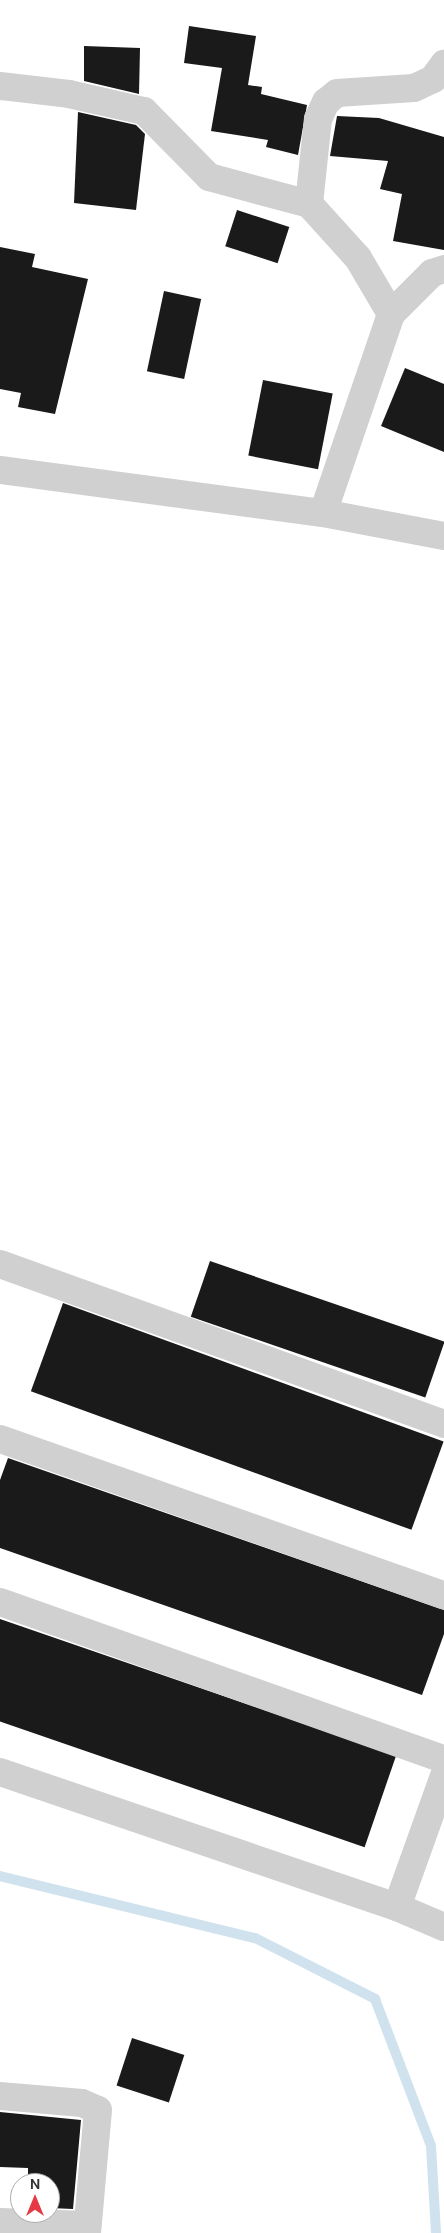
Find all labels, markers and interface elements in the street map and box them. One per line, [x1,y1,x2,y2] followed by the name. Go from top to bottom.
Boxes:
[10,2173,60,2223] north arrow
[30,2175,40,2193] text: N

